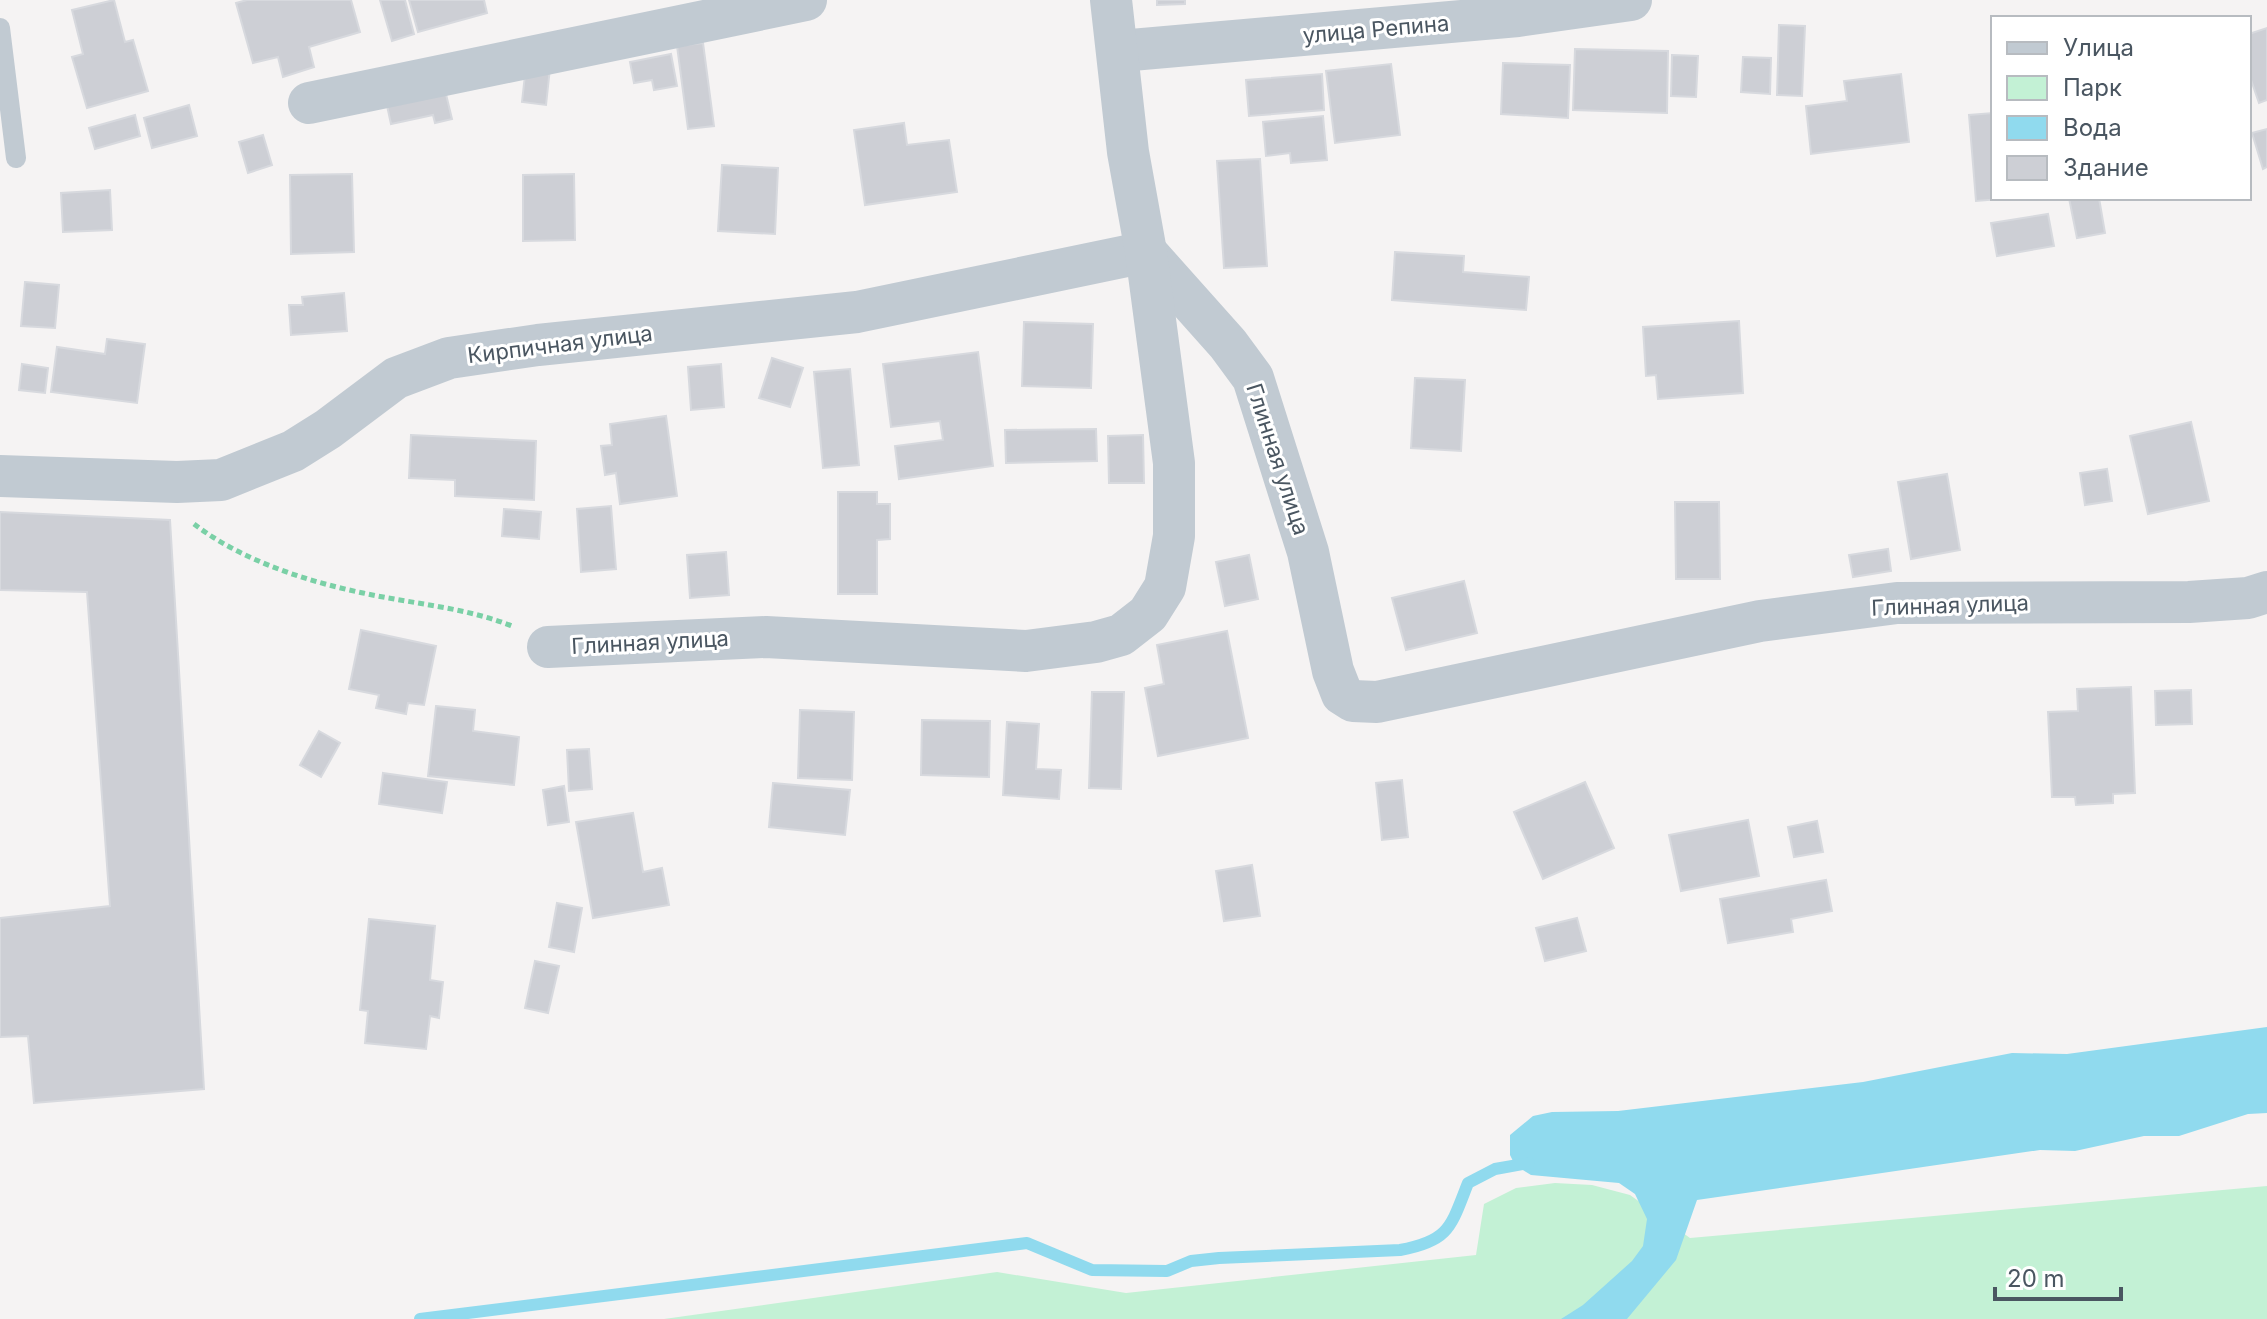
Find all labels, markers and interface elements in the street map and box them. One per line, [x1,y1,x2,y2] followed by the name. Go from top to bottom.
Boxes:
[1302,10,1450,48] street label: улица Репина
[1991,16,2251,200] legend
[2063,33,2134,62] text: Улица
[2063,73,2122,102] text: Парк
[2063,113,2122,142] text: Вода
[2063,153,2149,182] text: Здание
[466,320,654,368] street label: Кирпичная улица
[1241,380,1315,538] street label: Глинная улица
[1871,589,2029,621] street label: Глинная улица
[571,625,729,659] street label: Глинная улица
[1995,1251,2121,1301] scale bar
[2007,1264,2065,1293] text: 20 m

